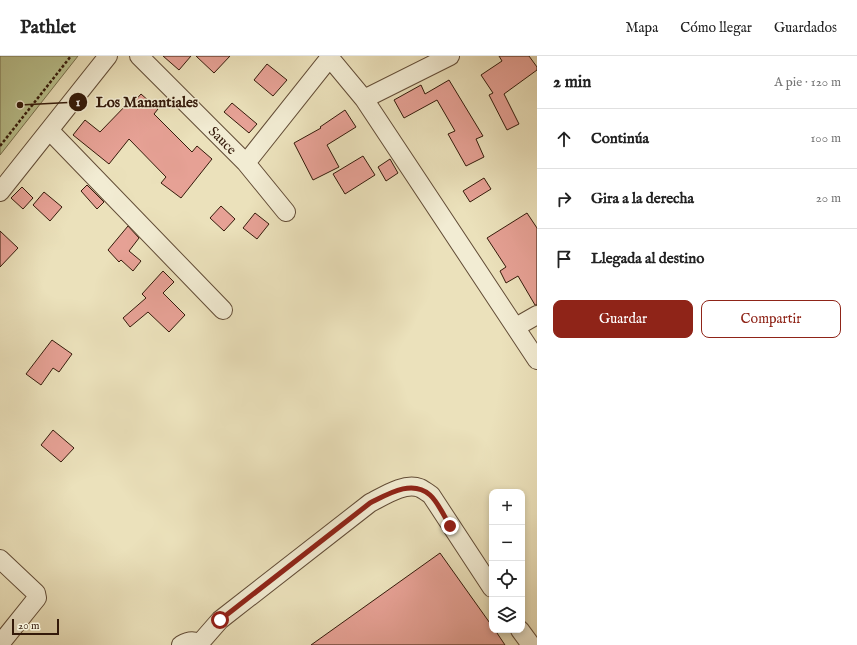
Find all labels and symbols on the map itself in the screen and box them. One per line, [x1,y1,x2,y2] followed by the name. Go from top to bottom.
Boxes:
[68,89,206,116] callout: Los Manantiales
[96,93,199,112] text: Los Manantiales
[76,95,81,110] text: 1
[204,123,241,159] street label: Sauce
[441,517,459,535] route end
[211,611,229,629] route start
[12,617,59,636] scale bar

